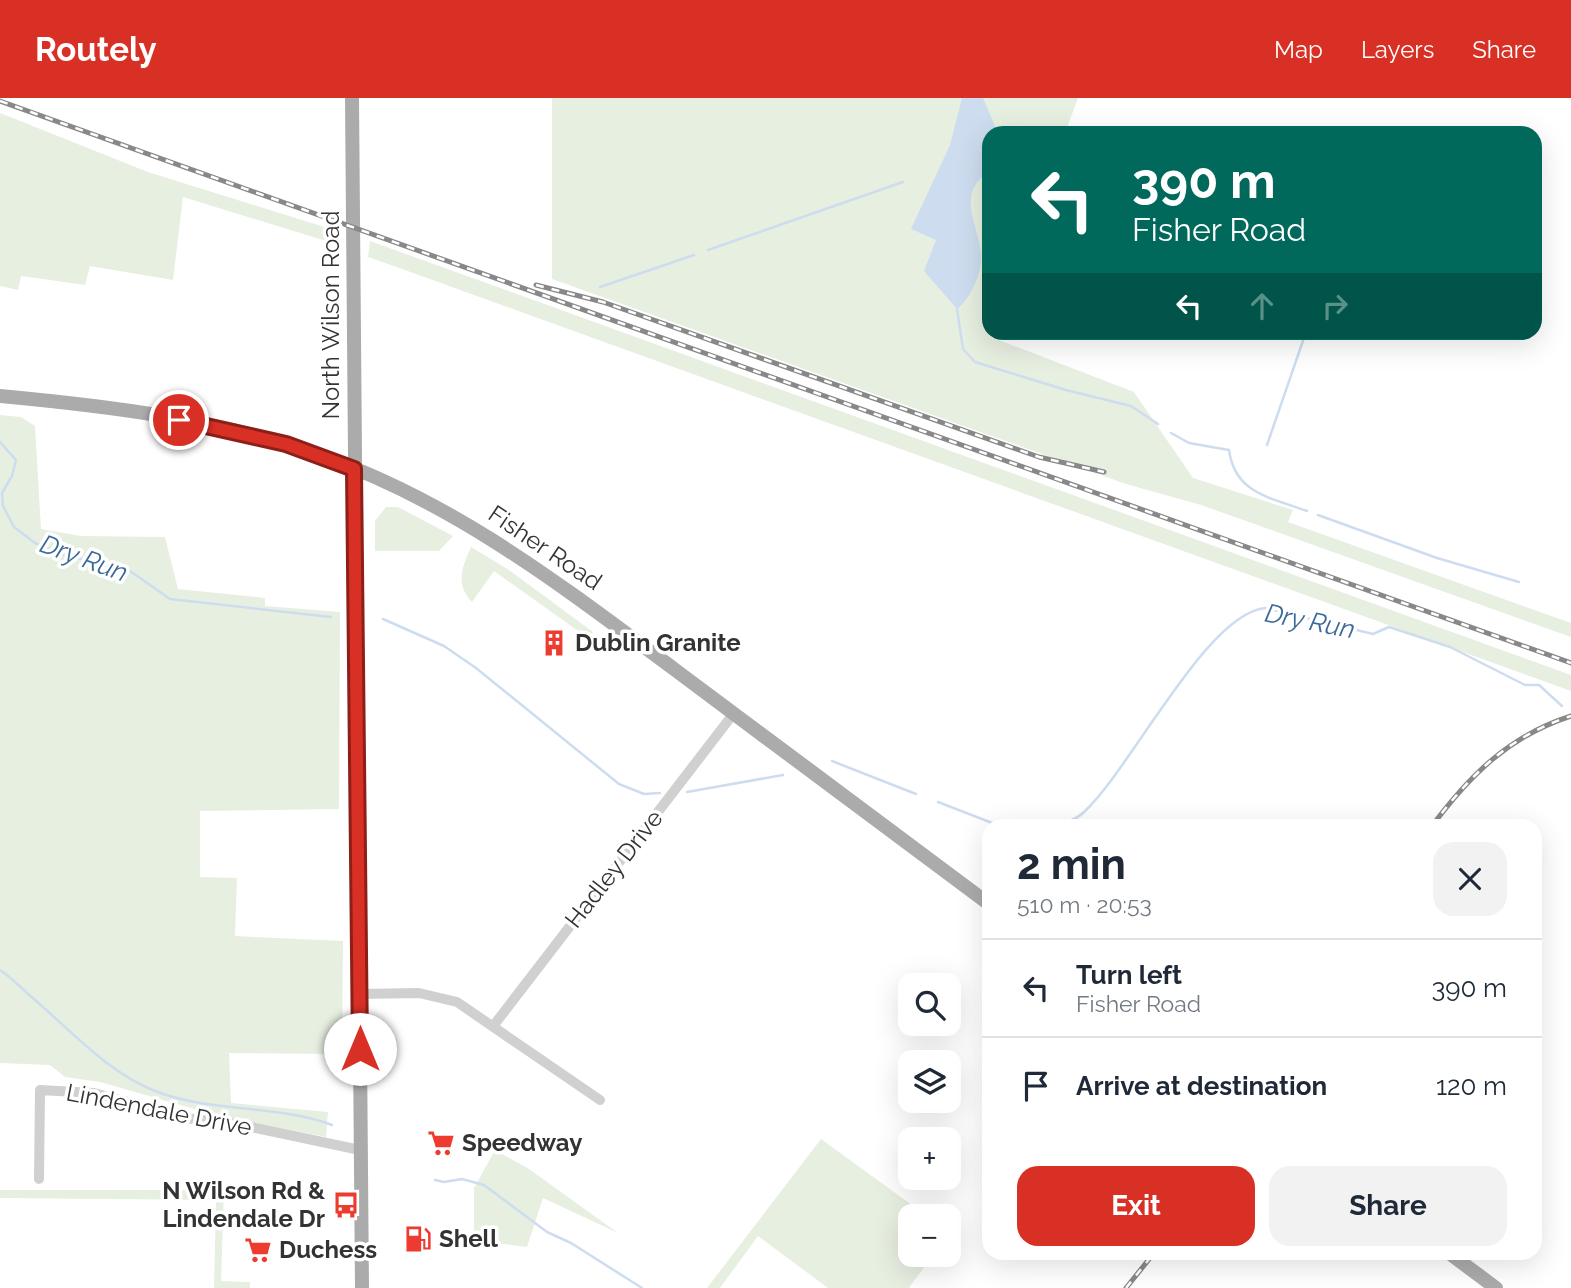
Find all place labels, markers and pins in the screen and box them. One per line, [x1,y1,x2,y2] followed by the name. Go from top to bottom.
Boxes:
[149,390,209,450] pin
[539,628,569,658] building icon: Dublin Granite
[575,628,741,657] place label: Dublin Granite
[426,1128,456,1158] supermarket icon: Speedway
[462,1128,582,1157] place label: Speedway
[162,1176,326,1233] place label: N Wilson Rd & Lindendale Dr
[331,1190,361,1220] bus stop icon: N Wilson Rd & Lindendale Dr
[403,1224,433,1254] fuel station icon: Shell
[439,1224,498,1253] place label: Shell
[243,1235,273,1265] supermarket icon: Duchess
[279,1235,377,1264] place label: Duchess

